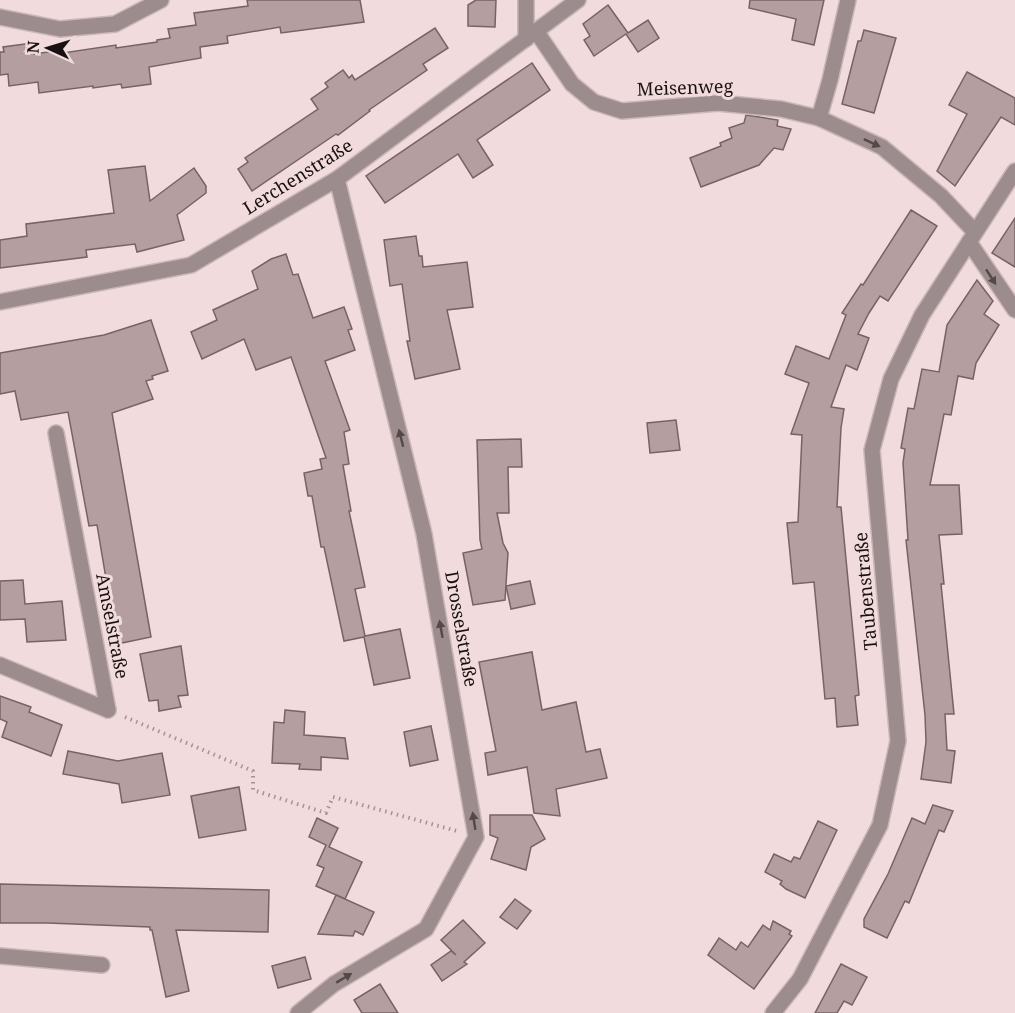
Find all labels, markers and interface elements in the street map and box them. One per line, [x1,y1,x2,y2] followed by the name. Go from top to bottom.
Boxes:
[18,18,78,78] north arrow
[22,40,44,54] text: N
[636,73,734,101] street label: Meisenweg
[238,133,357,219] street label: Lerchenstraße
[864,138,881,147] one-way arrow
[985,268,997,284] one-way arrow
[395,429,405,447] one-way arrow
[848,531,882,651] street label: Taubenstraße
[440,569,484,689] street label: Drosselstraße
[91,571,135,681] street label: Amselstraße
[436,619,445,638] one-way arrow
[469,811,478,830] one-way arrow
[336,972,352,983] one-way arrow

